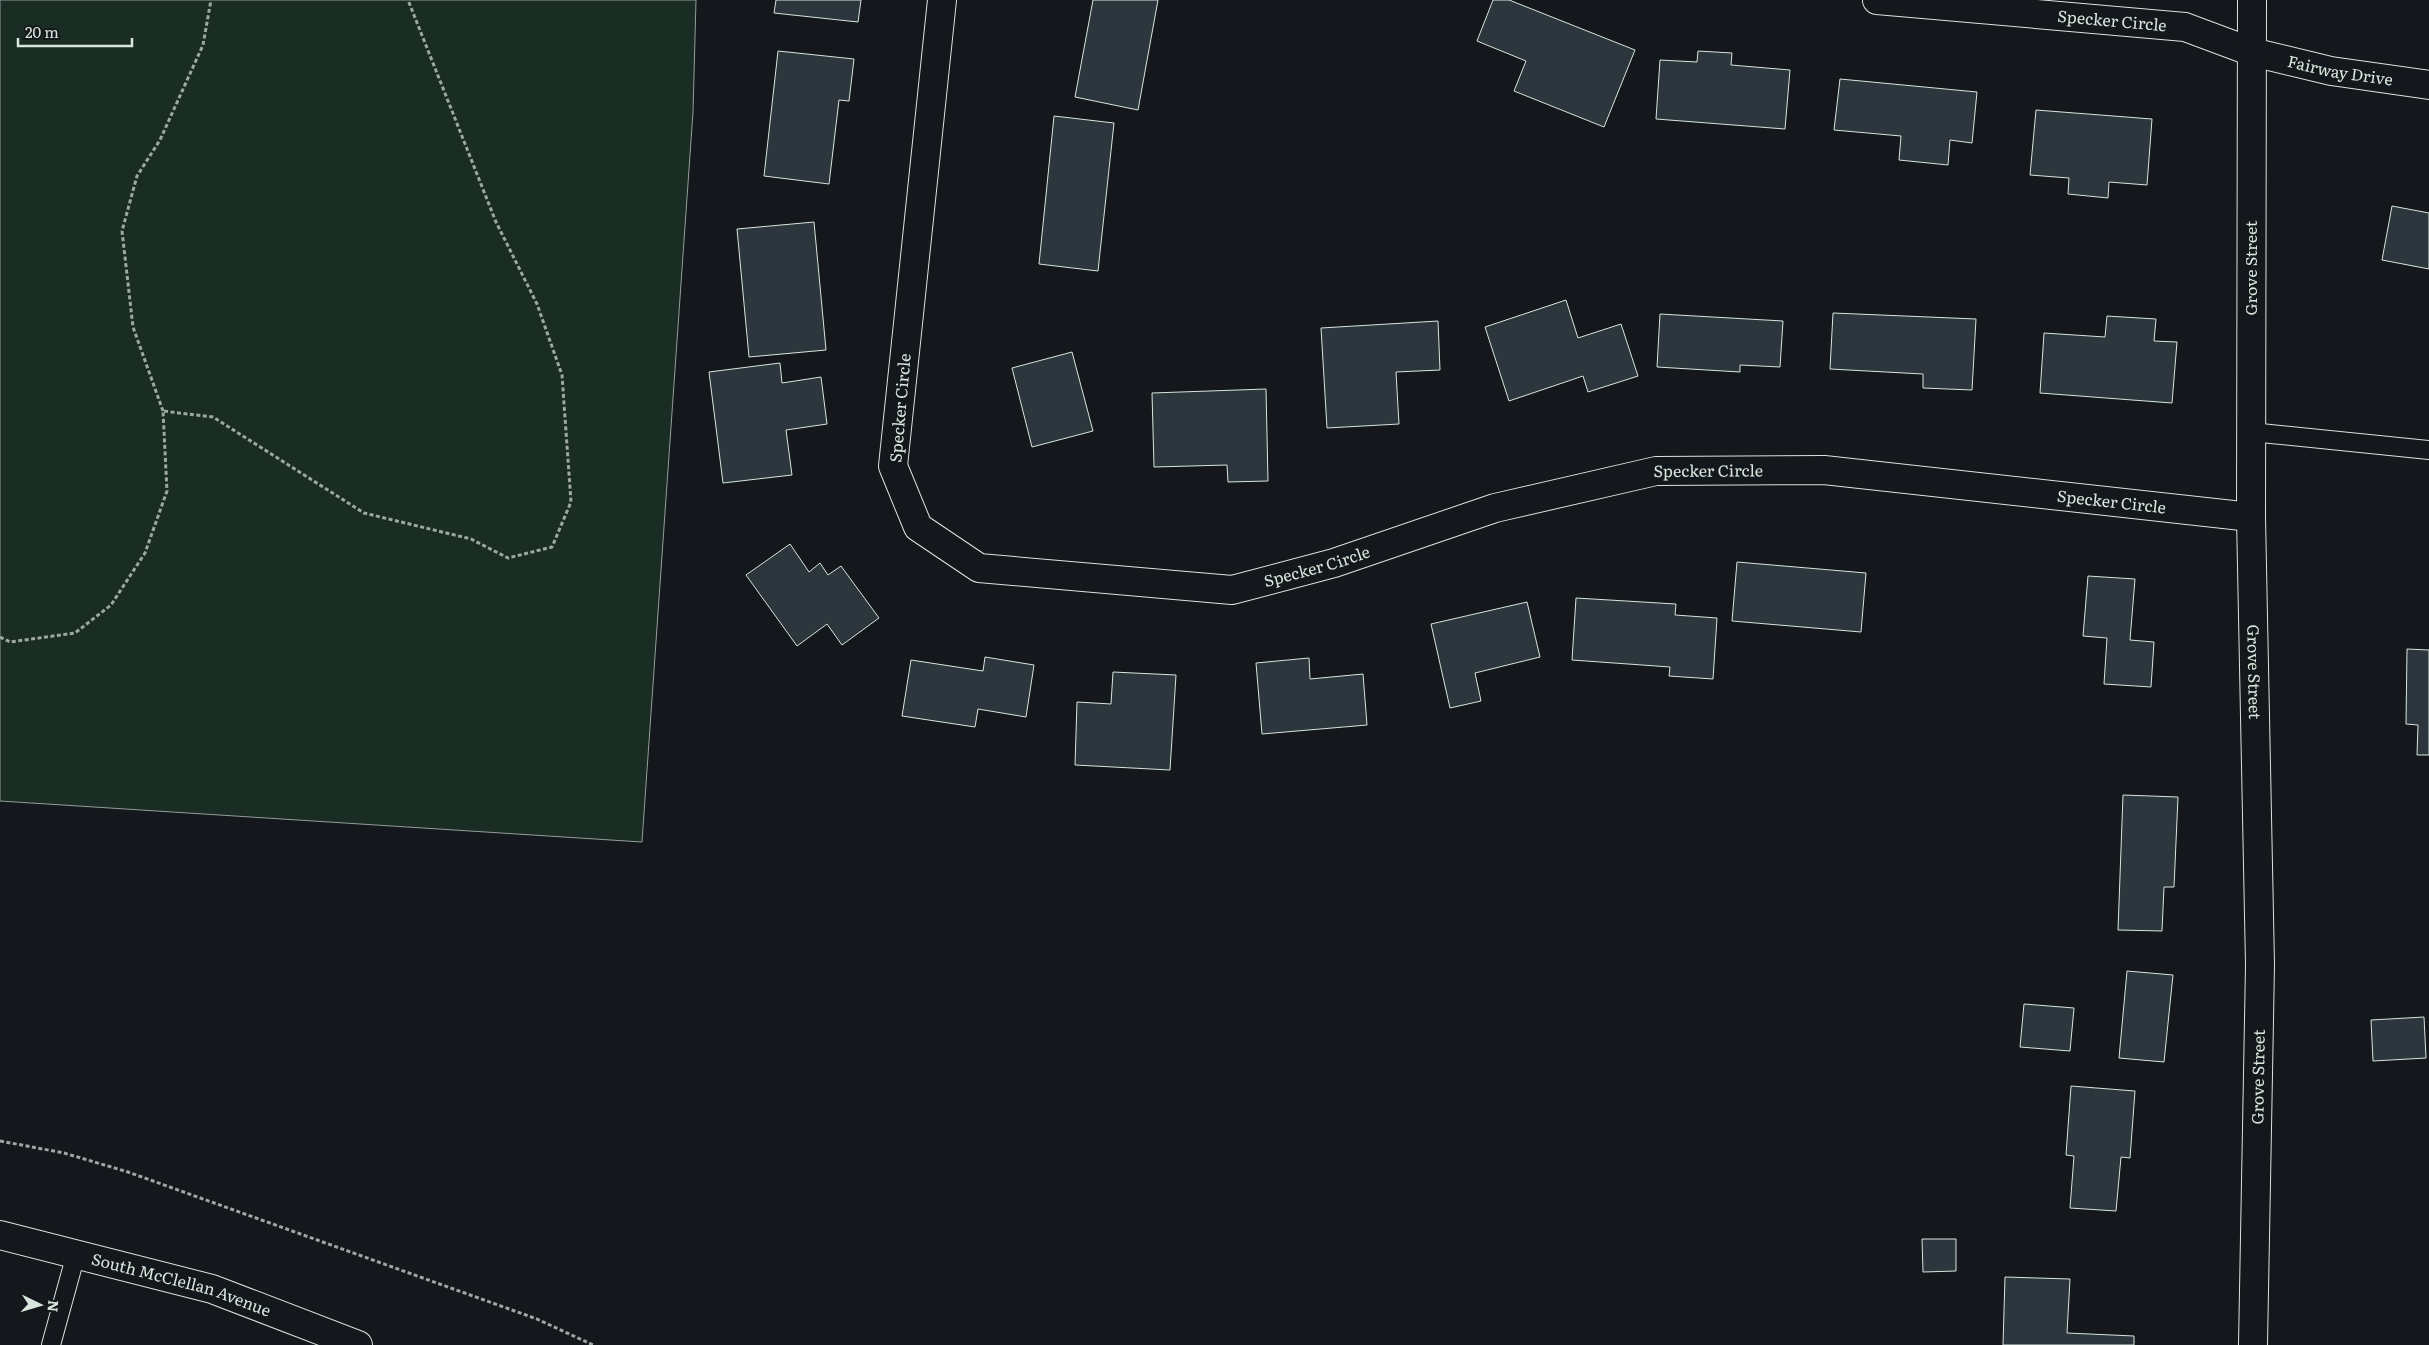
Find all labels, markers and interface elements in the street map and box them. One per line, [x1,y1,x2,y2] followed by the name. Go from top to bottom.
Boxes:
[2057,3,2168,36] street label: Specker Circle
[18,15,131,47] scale bar
[25,20,59,43] text: 20 m
[2285,48,2395,91] street label: Fairway Drive
[2238,220,2262,315] street label: Grove Street
[882,352,916,463] street label: Specker Circle
[1653,457,1763,482] street label: Specker Circle
[2056,483,2167,519] street label: Specker Circle
[1261,539,1373,592] street label: Specker Circle
[2242,624,2268,720] street label: Grove Street
[2244,1029,2270,1125] street label: Grove Street
[89,1246,275,1322] street label: South McClellan Avenue
[15,1280,65,1330] north arrow
[43,1299,64,1313] text: N

